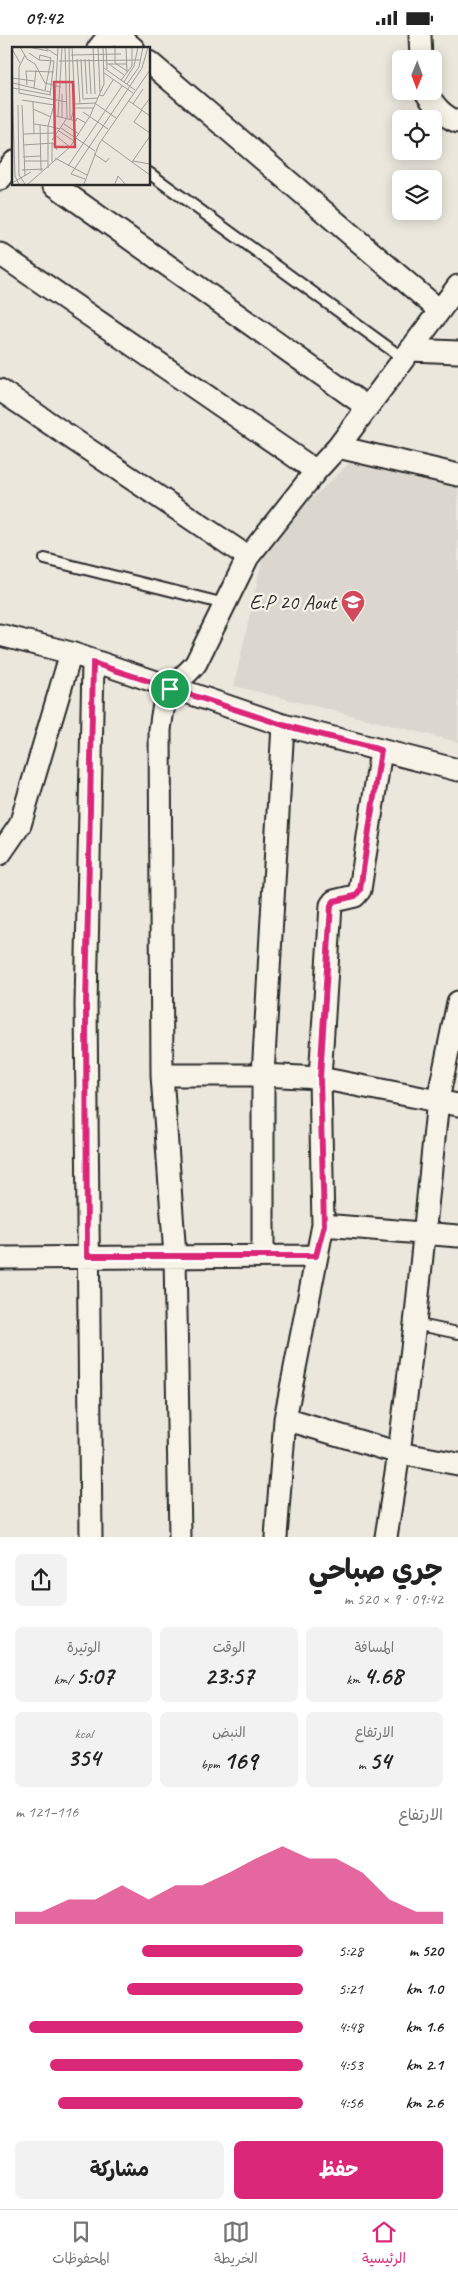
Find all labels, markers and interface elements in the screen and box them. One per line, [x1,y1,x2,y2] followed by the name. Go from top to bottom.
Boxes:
[25,6,63,30] text: 09:42
[12,47,150,185] inset map
[392,50,442,100] north arrow
[392,50,442,220] map controls
[392,110,442,160] button: locate
[392,170,442,220] button: layers
[249,589,338,615] place label: E.P 20 Aout
[340,589,366,623] school or university icon: E.P 20 Aout
[149,668,191,710] pin
[156,675,184,703] icon: arrive
[308,1552,443,1587] text: جري صباحي
[15,1554,67,1606] button: share
[344,1589,443,1609] text: 09:42 · 9 × 520 m
[67,1639,101,1656] text: الوتيرة
[213,1639,245,1656] text: الوقت
[354,1639,394,1656] text: المسافة
[75,1660,114,1692] text: 5:07
[204,1660,254,1692] text: 23:57
[363,1660,402,1692] text: 4.68
[54,1671,75,1688] text: /km
[346,1671,363,1688] text: km
[212,1724,246,1741] text: النبض
[355,1724,394,1741] text: الارتفاع
[74,1725,93,1742] text: kcal
[67,1742,100,1774] text: 354
[223,1745,257,1777] text: 169
[369,1745,391,1777] text: 54
[201,1756,223,1773] text: bpm
[358,1756,369,1773] text: m
[15,1802,78,1822] text: 116–121 m
[398,1805,443,1825] text: الارتفاع
[338,1941,363,1961] text: 5:28
[409,1941,443,1961] text: 520 m
[338,1979,363,1999] text: 5:21
[406,1979,443,1999] text: 1.0 km
[338,2017,363,2037] text: 4:48
[405,2017,443,2037] text: 1.6 km
[338,2055,363,2075] text: 4:53
[406,2055,443,2075] text: 2.1 km
[338,2093,363,2113] text: 4:56
[405,2093,443,2113] text: 2.6 km
[15,2141,224,2199] button: مشاركة
[234,2141,443,2199] button: حفظ
[52,2218,110,2271] tab: المحفوظات
[214,2218,258,2271] tab: الخريطة
[362,2218,406,2271] tab: الرئيسية

